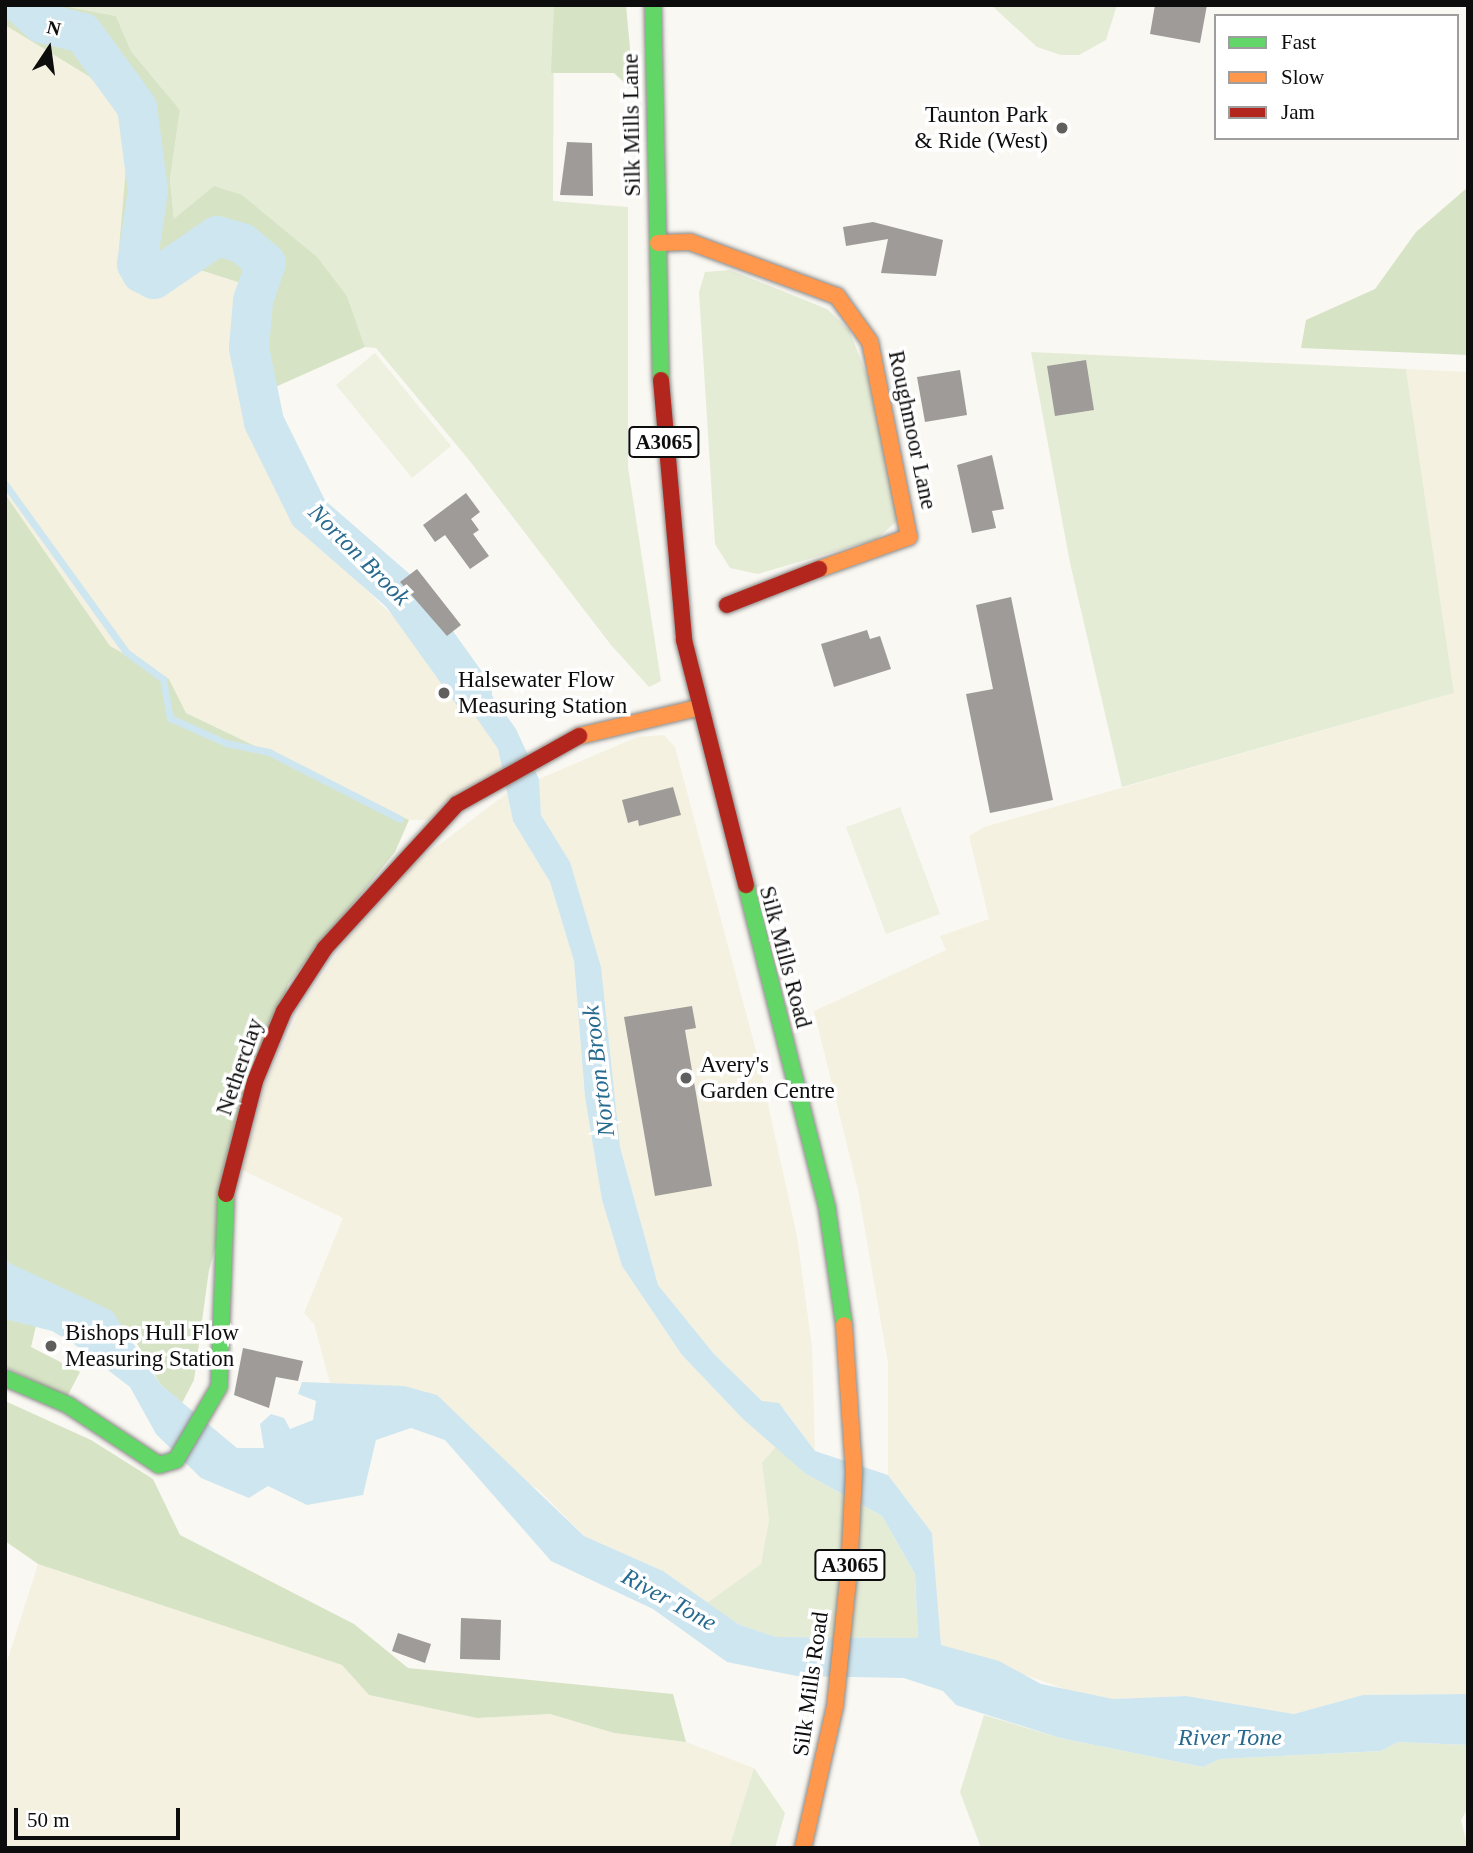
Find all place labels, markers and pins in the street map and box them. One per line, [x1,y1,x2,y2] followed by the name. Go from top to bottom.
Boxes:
[914,101,1048,155] place label: Taunton Park & Ride (West)
[1054,120,1070,136] marker: Taunton Park & Ride (West)
[458,666,627,720] place label: Halsewater Flow Measuring Station
[436,685,452,701] marker: Halsewater Flow Measuring Station
[700,1051,835,1105] place label: Avery's Garden Centre
[678,1070,694,1086] marker: Avery's Garden Centre
[65,1319,239,1373] place label: Bishops Hull Flow Measuring Station
[43,1338,59,1354] marker: Bishops Hull Flow Measuring Station

